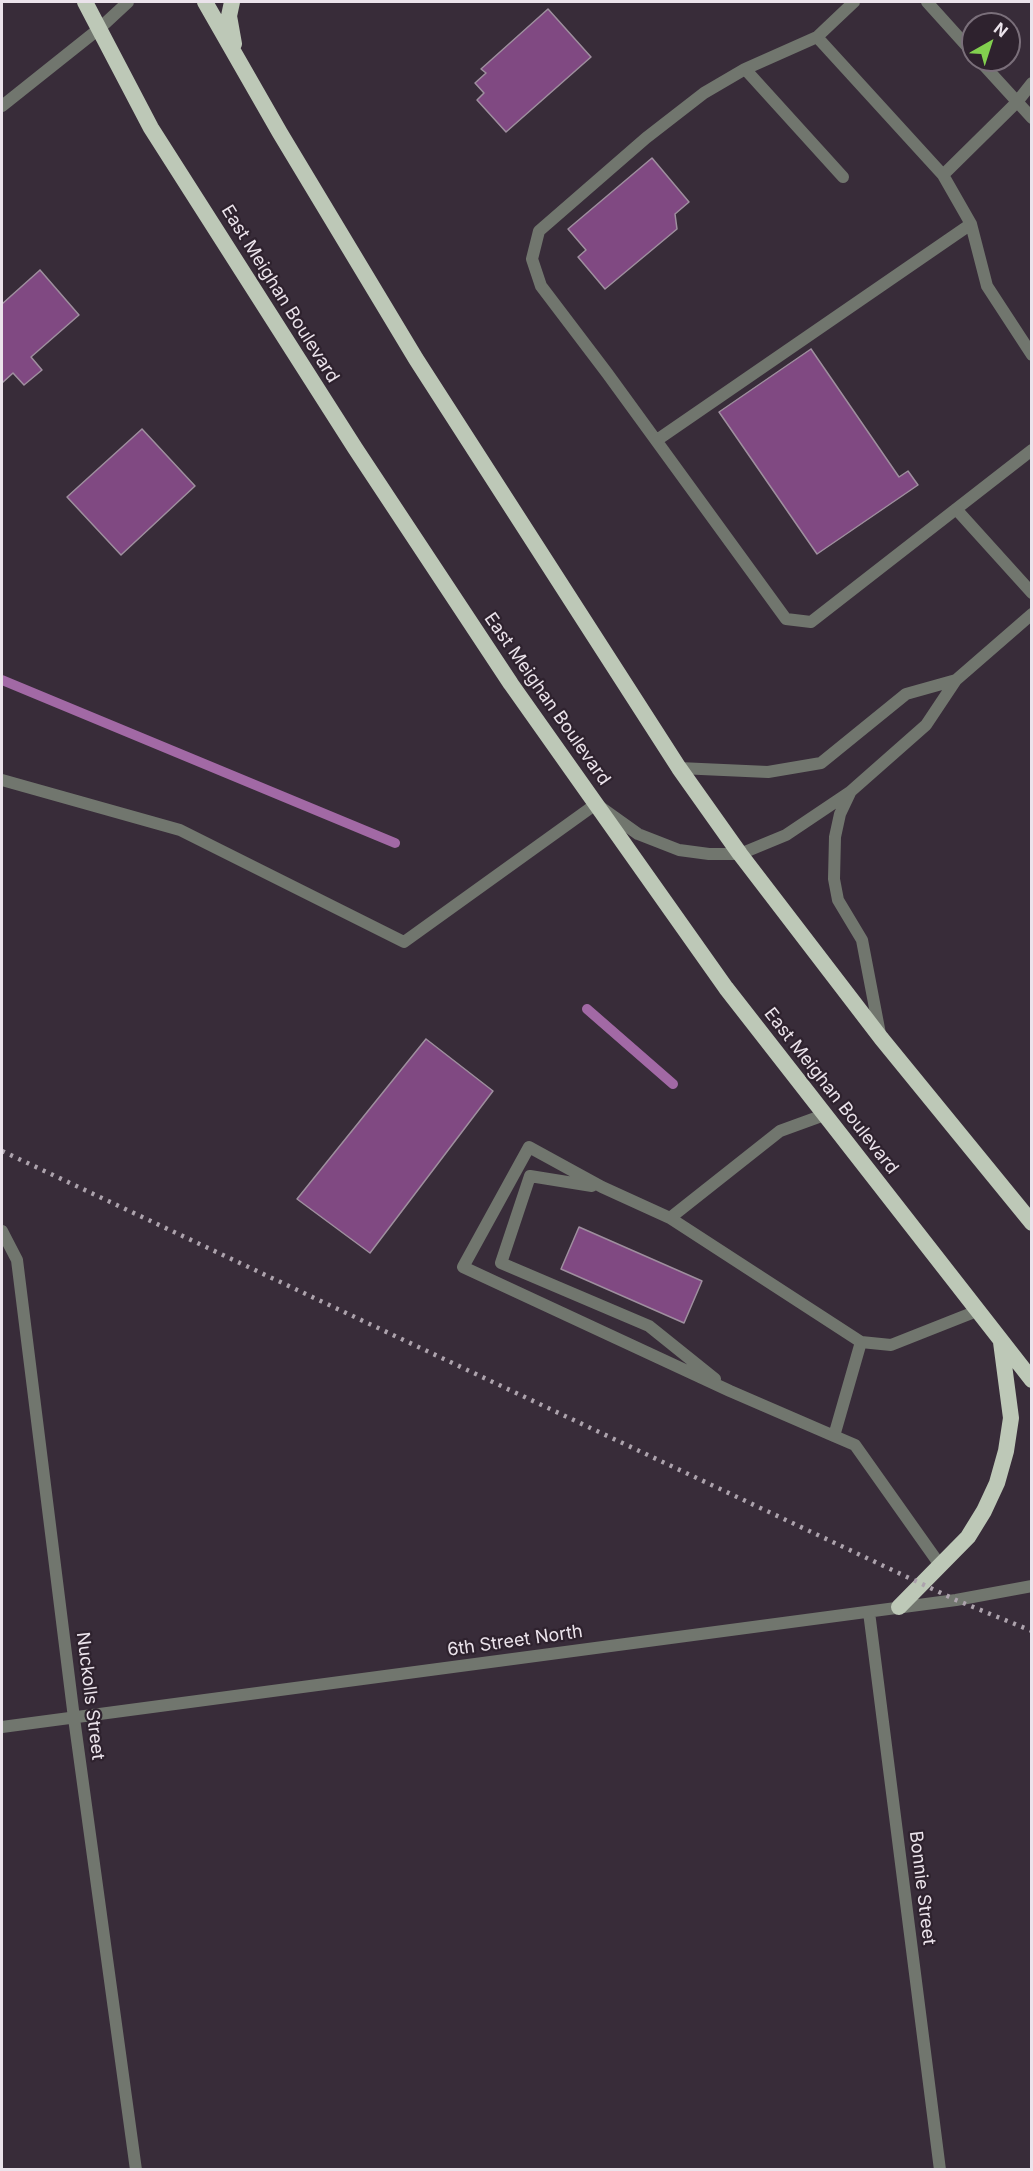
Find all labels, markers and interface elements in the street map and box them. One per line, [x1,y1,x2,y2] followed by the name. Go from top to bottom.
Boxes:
[961,12,1021,72] north arrow
[990,18,1012,41] text: N
[216,201,344,387] street label: East Meighan Boulevard
[479,609,615,789] street label: East Meighan Boulevard
[759,1003,903,1179] street label: East Meighan Boulevard
[446,1621,584,1661] street label: 6th Street North
[71,1631,109,1761] street label: Nuckolls Street
[904,1830,940,1946] street label: Bonnie Street

